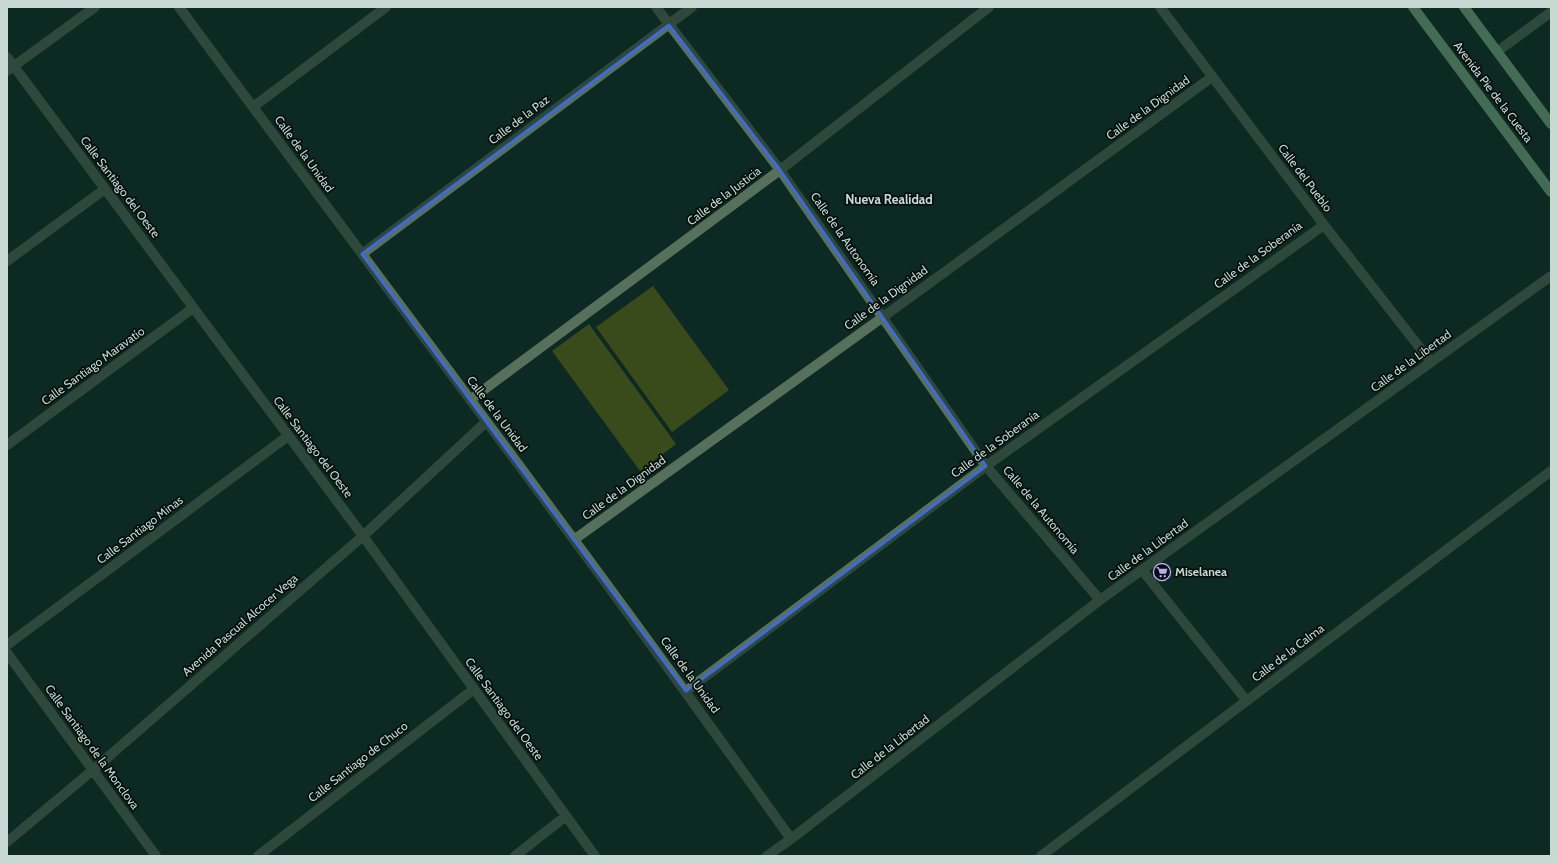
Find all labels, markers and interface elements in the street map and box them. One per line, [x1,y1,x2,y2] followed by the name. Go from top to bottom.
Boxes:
[1450,38,1536,145] street label: Avenida Pie de la Cuesta
[1103,72,1193,143] street label: Calle de la Dignidad
[485,92,552,147] street label: Calle de la Paz
[272,112,337,195] street label: Calle de la Unidad
[77,133,164,240] street label: Calle Santiago del Oeste
[1275,141,1336,215] street label: Calle del Pueblo
[684,163,764,228] street label: Calle de la Justicia
[808,189,883,289] street label: Calle de la Autonomía
[845,191,933,207] district label: Nueva Realidad
[1211,217,1305,292] street label: Calle de la Soberanía
[841,262,931,333] street label: Calle de la Dignidad
[38,323,148,408] street label: Calle Santiago Maravatío
[1367,326,1454,395] street label: Calle de la Libertad
[464,373,531,455] street label: Calle de la Unidad
[270,393,357,500] street label: Calle Santiago del Oeste
[948,406,1042,481] street label: Calle de la Soberanía
[579,452,669,523] street label: Calle de la Dignidad
[1000,462,1083,557] street label: Calle de la Autonomía
[94,492,186,567] street label: Calle Santiago Minas
[1104,515,1191,584] street label: Calle de la Libertad
[1152,562,1172,582] supermarket icon: Miselanea
[1175,564,1227,579] place label: Miselanea
[179,570,301,679] street label: Avenida Pascual Alcocer Vega
[1249,620,1327,685] street label: Calle de la Calma
[658,633,723,716] street label: Calle de la Unidad
[462,654,547,763] street label: Calle Santiago del Oeste
[42,681,143,812] street label: Calle Santiago de la Monclova
[847,711,932,782] street label: Calle de la Libertad
[305,718,411,805] street label: Calle Santiago de Chuco

